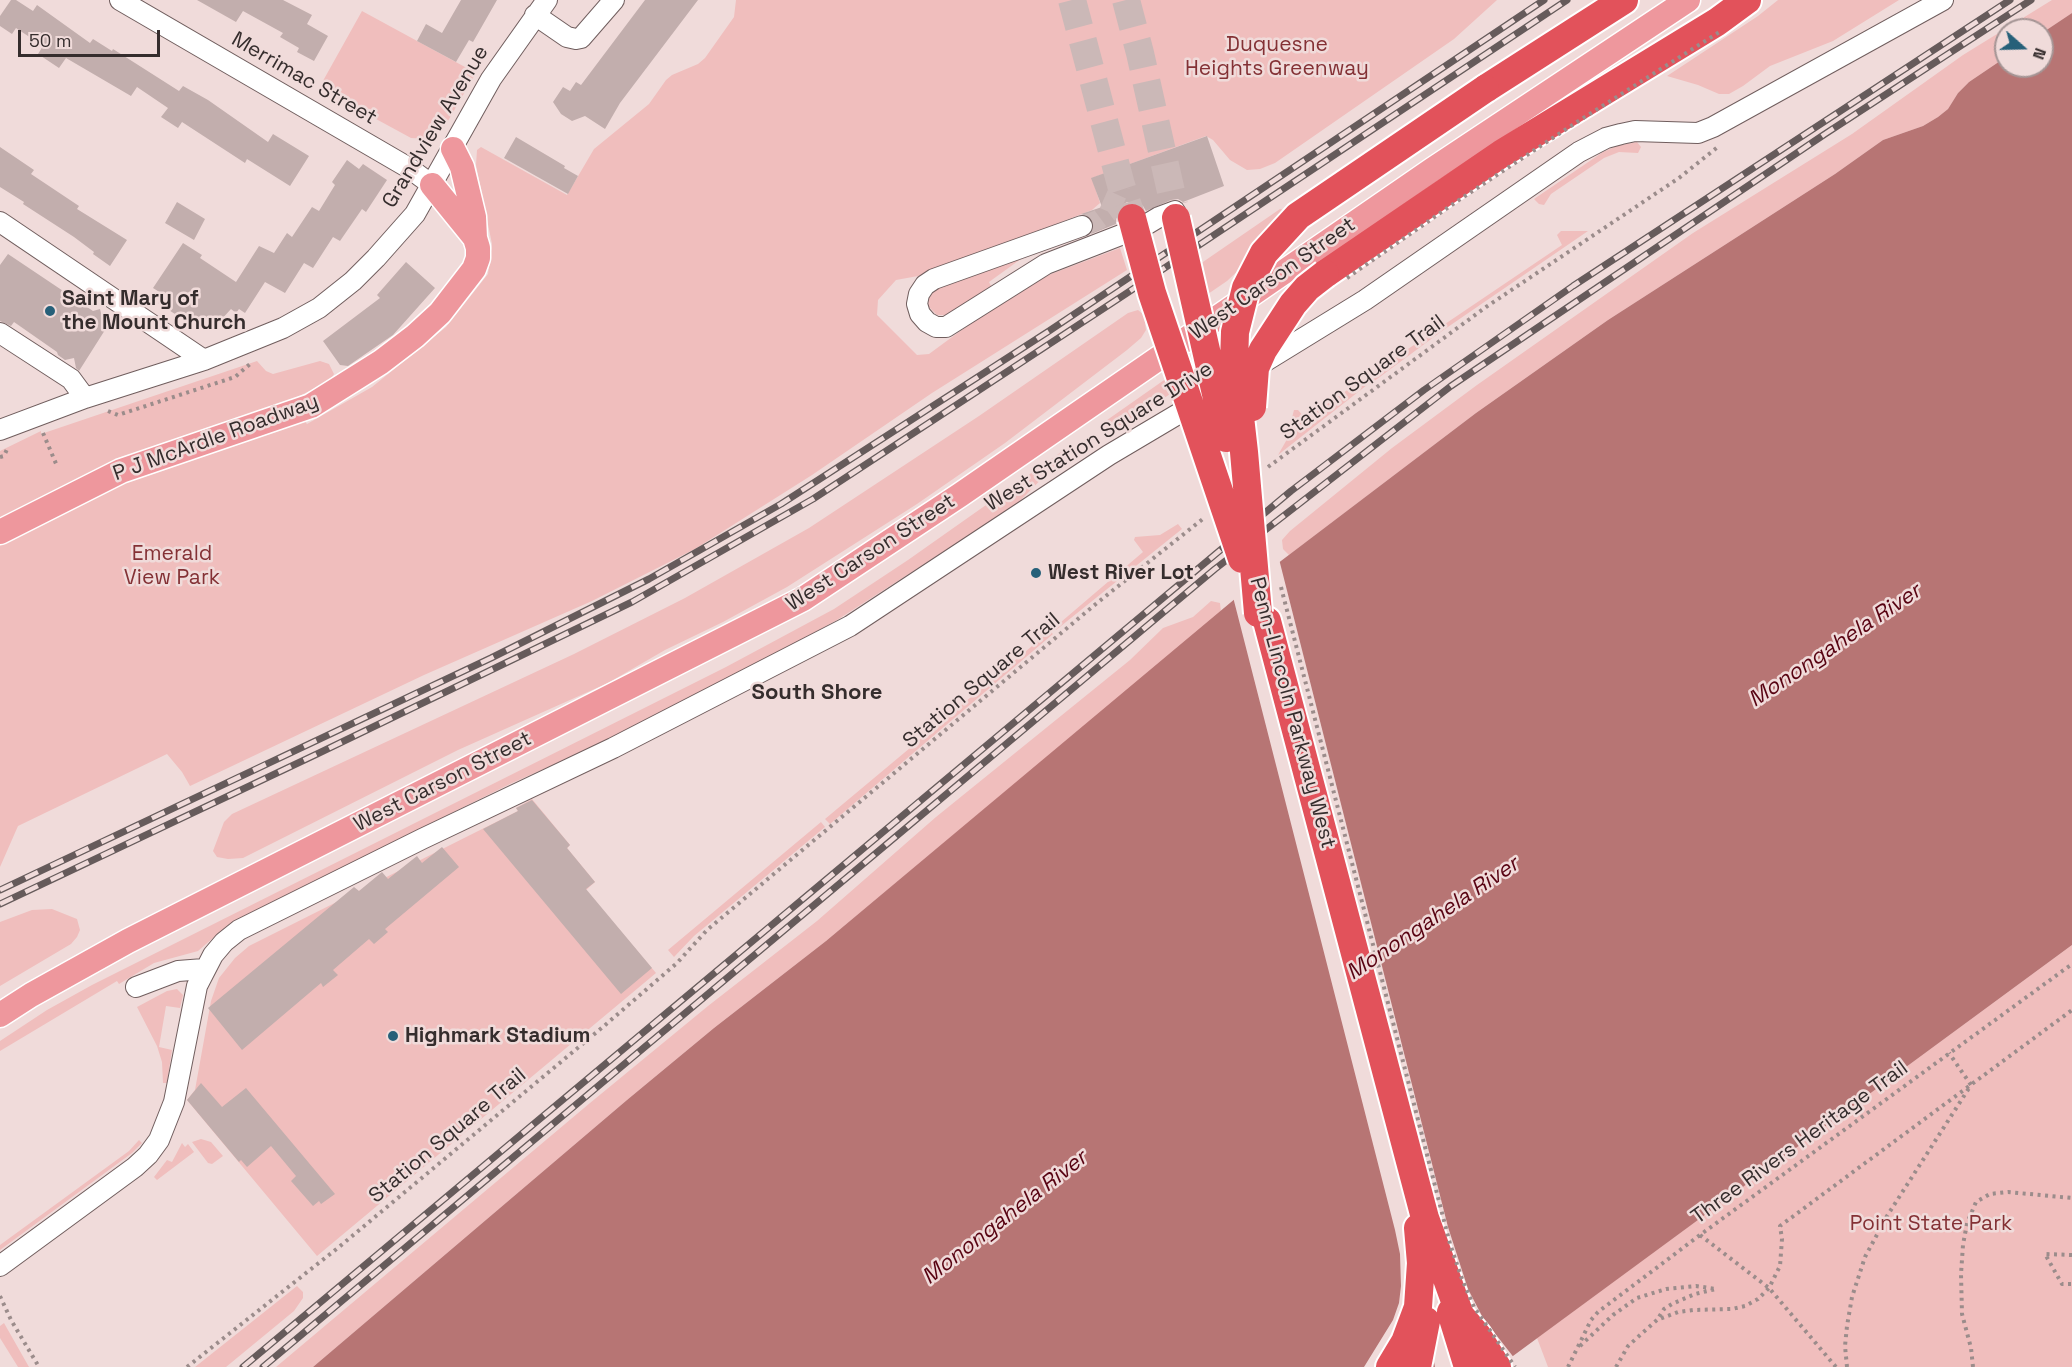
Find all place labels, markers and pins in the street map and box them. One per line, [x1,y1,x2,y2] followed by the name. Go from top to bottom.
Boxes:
[62,286,246,336] place label: Saint Mary of the Mount Church
[43,304,57,318] marker: Saint Mary of the Mount Church
[1048,560,1194,586] place label: West River Lot
[1029,566,1043,580] marker: West River Lot
[405,1023,590,1049] place label: Highmark Stadium
[386,1029,400,1043] marker: Highmark Stadium

